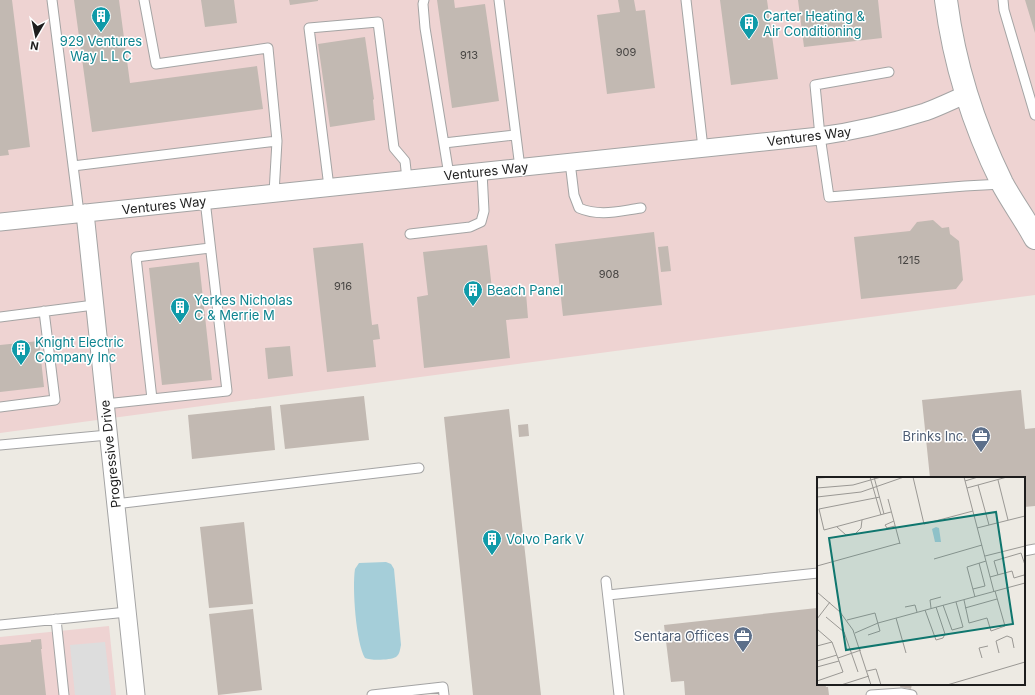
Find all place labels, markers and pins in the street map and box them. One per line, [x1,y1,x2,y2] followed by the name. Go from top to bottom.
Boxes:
[90,5,112,33] building icon: 929 Ventures Way L L C
[763,8,866,39] place label: Carter Heating & Air Conditioning
[738,12,760,40] building icon: Carter Heating & Air Conditioning
[60,33,142,64] place label: 929 Ventures Way L L C
[462,279,484,307] building icon: Beach Panel
[487,282,563,298] place label: Beach Panel
[194,292,293,323] place label: Yerkes Nicholas C & Merrie M
[169,296,191,324] building icon: Yerkes Nicholas C & Merrie M
[35,334,124,365] place label: Knight Electric Company Inc
[10,338,32,366] building icon: Knight Electric Company Inc
[970,425,992,453] office icon: Brinks Inc.
[903,428,967,444] place label: Brinks Inc.
[481,528,503,556] building icon: Volvo Park V
[506,531,584,547] place label: Volvo Park V
[732,625,754,653] office icon: Sentara Offices
[634,628,729,644] place label: Sentara Offices

